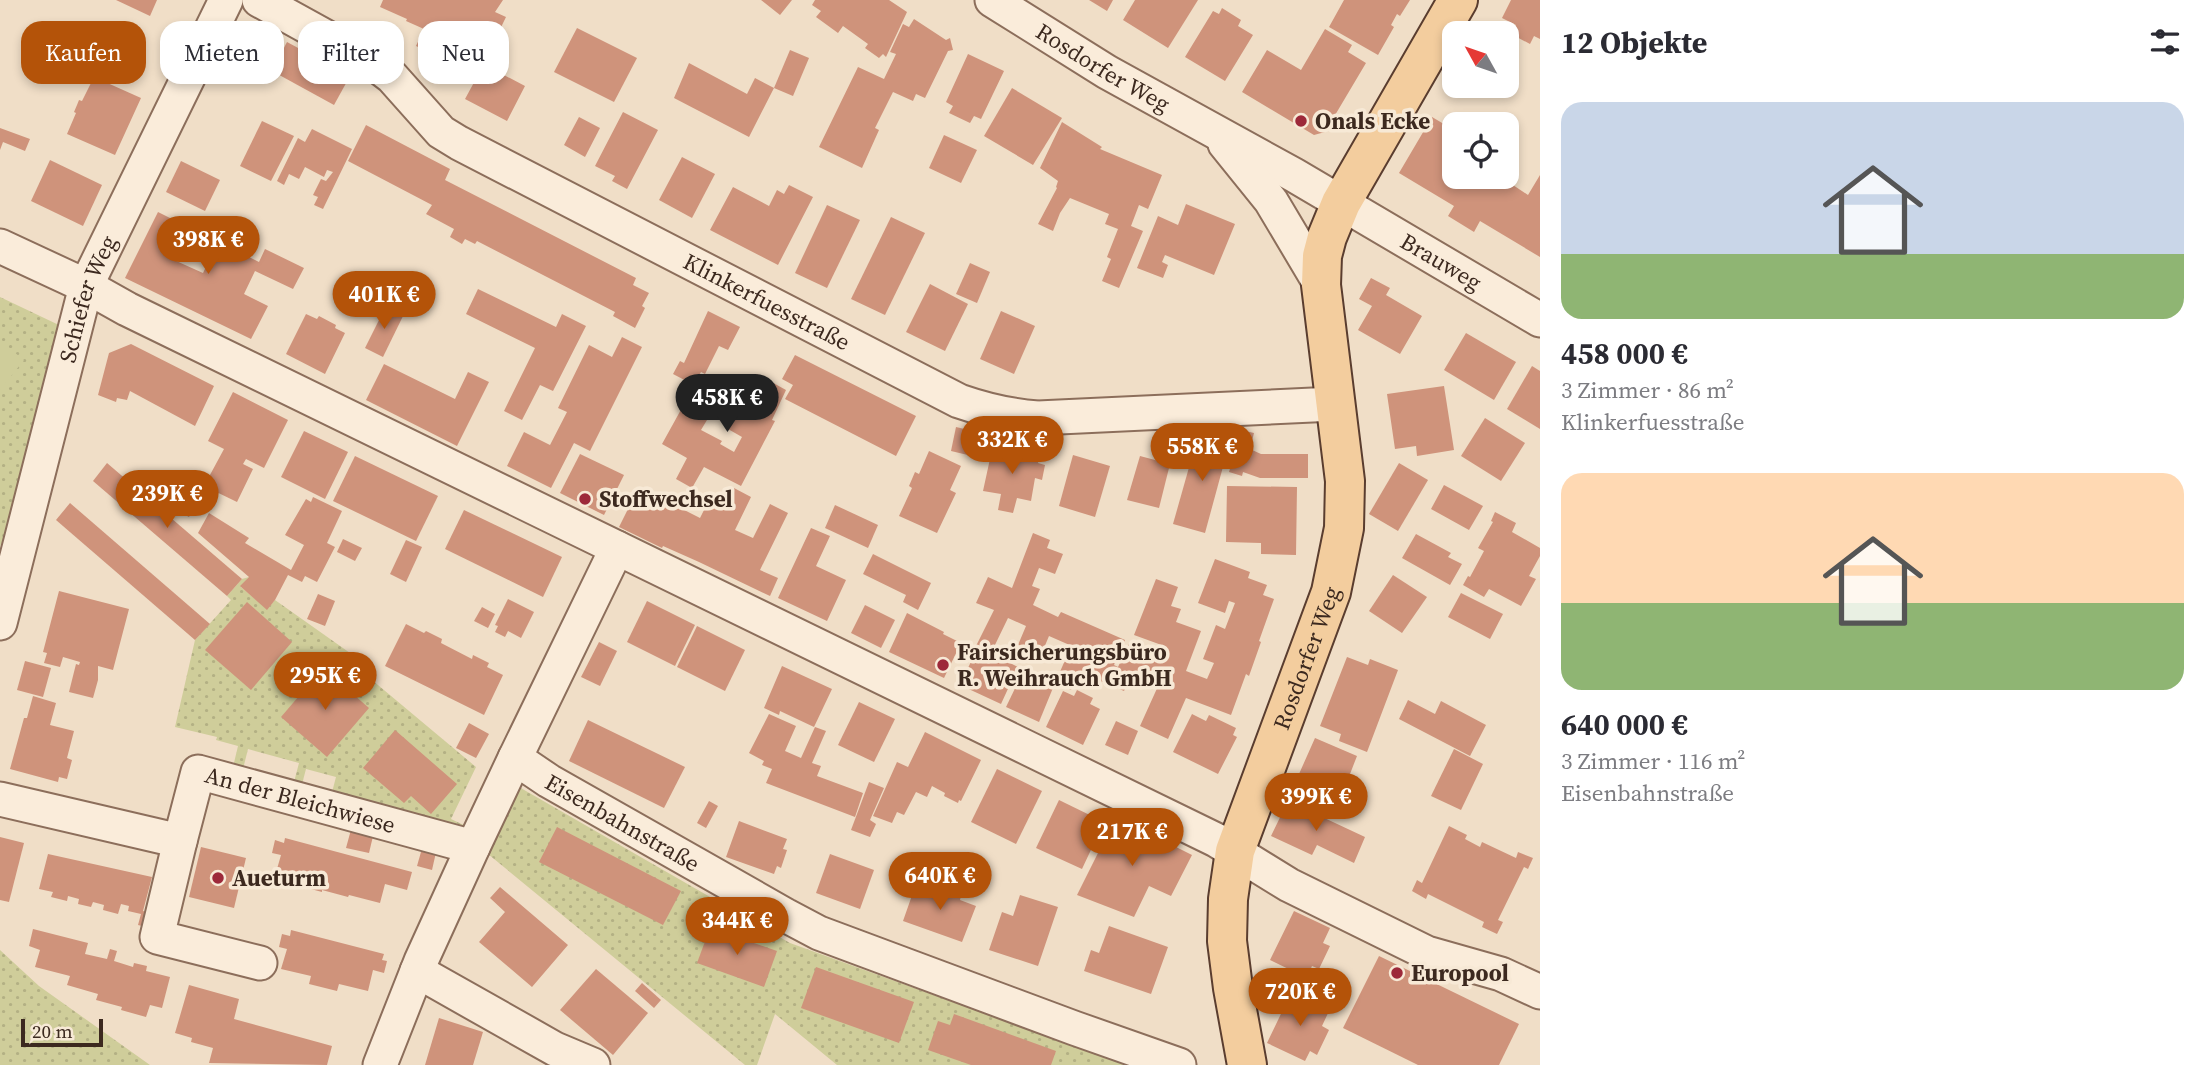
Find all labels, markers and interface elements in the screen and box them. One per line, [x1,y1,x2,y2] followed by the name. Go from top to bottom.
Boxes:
[1030,15,1176,120] street label: Rosdorfer Weg
[21,21,146,84] chip: Kaufen
[160,21,284,84] chip: Mieten
[298,21,404,84] chip: Filter
[418,21,509,84] chip: Neu
[1442,21,1519,98] north arrow
[1442,21,1519,189] map controls
[1561,22,1707,63] text: 12 Objekte
[2146,23,2184,61] icon: filters
[1315,105,1430,137] place label: Onals Ecke
[1442,112,1519,189] button: locate
[1293,113,1309,129] marker: Onals Ecke
[1810,147,1936,273] icon: home
[151,216,265,276] pin: 398K €
[173,223,243,255] text: 398K €
[1395,225,1488,298] street label: Brauweg
[51,230,124,366] street label: Schiefer Weg
[678,246,856,358] street label: Klinkerfuesstraße
[327,272,441,331] pin: 401K €
[349,278,419,310] text: 401K €
[1561,333,1688,374] text: 458 000 €
[670,374,784,434] pin: 458K €
[1561,374,1734,406] text: 3 Zimmer · 86 m²
[692,381,762,413] text: 458K €
[1561,406,1744,438] text: Klinkerfuesstraße
[955,416,1069,476] pin: 332K €
[977,423,1047,455] text: 332K €
[1145,424,1259,483] pin: 558K €
[1167,430,1237,462] text: 558K €
[110,470,224,530] pin: 239K €
[132,477,202,509] text: 239K €
[599,483,733,515] place label: Stoffwechsel
[577,491,593,507] marker: Stoffwechsel
[1810,518,1936,644] icon: home
[1265,582,1348,734] street label: Rosdorfer Weg
[957,636,1172,694] place label: Fairsicherungsbüro R. Weihrauch GmbH
[268,652,382,712] pin: 295K €
[935,657,951,673] marker: Fairsicherungsbüro R. Weihrauch GmbH
[290,659,360,691] text: 295K €
[1561,704,1688,745] text: 640 000 €
[1561,745,1745,777] text: 3 Zimmer · 116 m²
[201,759,399,841] street label: An der Bleichwiese
[539,766,706,879] street label: Eisenbahnstraße
[1259,774,1373,833] pin: 399K €
[1561,777,1734,809] text: Eisenbahnstraße
[1281,780,1351,812] text: 399K €
[1075,808,1189,868] pin: 217K €
[1097,815,1167,847] text: 217K €
[883,852,997,912] pin: 640K €
[905,859,975,891] text: 640K €
[232,862,326,894] place label: Aueturm
[210,870,226,886] marker: Aueturm
[680,898,794,957] pin: 344K €
[702,904,772,936] text: 344K €
[1411,957,1509,989] place label: Europool
[1389,965,1405,981] marker: Europool
[1243,968,1357,1028] pin: 720K €
[1265,975,1335,1007] text: 720K €
[21,1016,103,1048] scale bar
[32,1018,73,1044] text: 20 m

